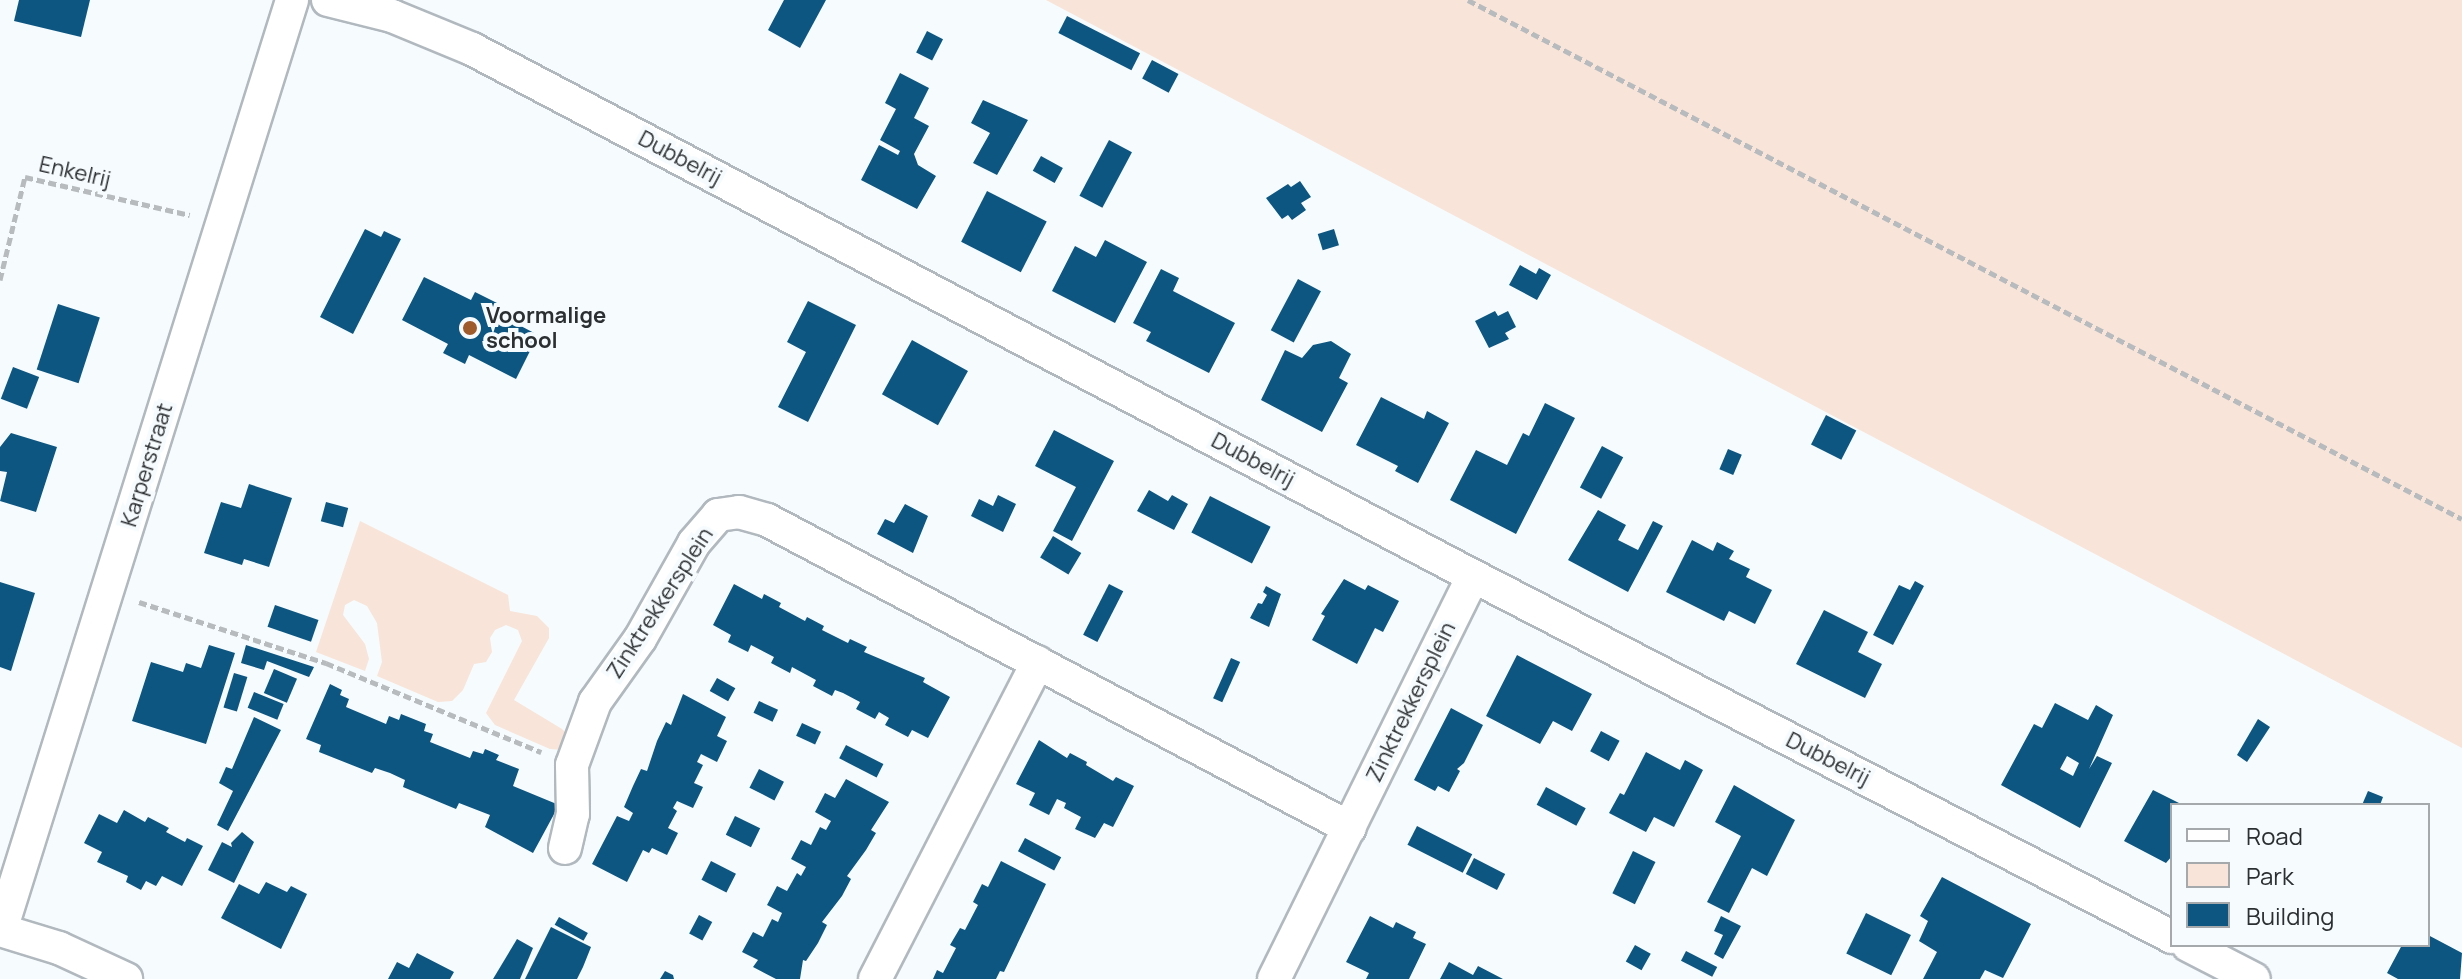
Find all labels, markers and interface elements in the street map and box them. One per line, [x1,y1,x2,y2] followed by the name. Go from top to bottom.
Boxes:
[634,125,726,191] street label: Dubbelrij
[37,151,113,193] street label: Enkelrij
[486,302,606,354] place label: Voormalige school
[461,319,479,337] marker: Voormalige school
[116,400,178,530] street label: Karperstraat
[1207,427,1299,493] street label: Dubbelrij
[601,523,719,683] street label: Zinktrekkersplein
[1361,618,1461,786] street label: Zinktrekkersplein
[1782,727,1874,791] street label: Dubbelrij
[2170,803,2430,947] legend
[2246,819,2303,852] text: Road
[2246,859,2294,892] text: Park
[2246,899,2334,932] text: Building

